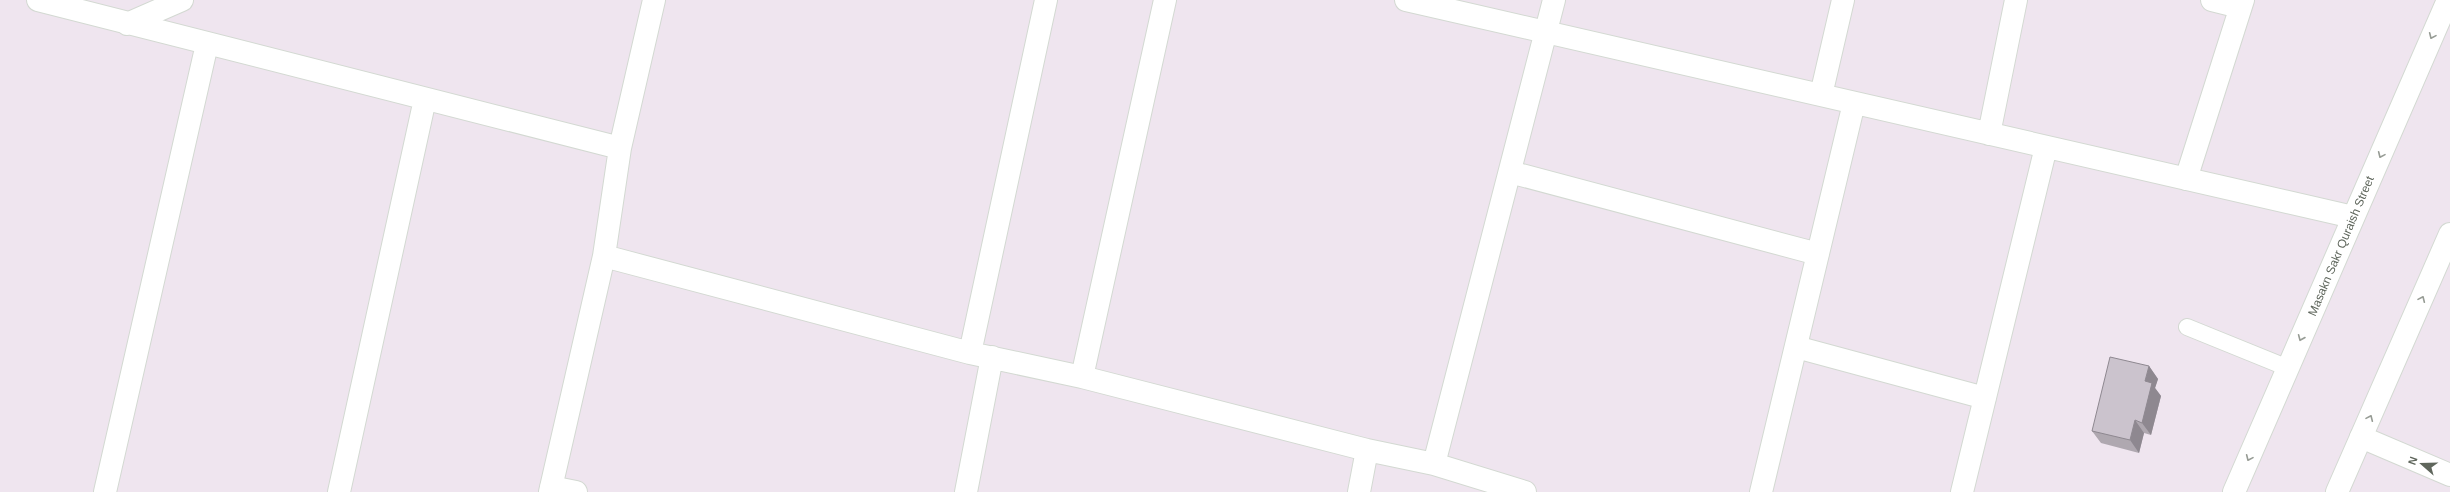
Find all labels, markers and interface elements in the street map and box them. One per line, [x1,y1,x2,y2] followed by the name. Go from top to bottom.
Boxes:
[2429,32,2437,39] one-way arrow
[2377,151,2385,158] one-way arrow
[2305,173,2377,318] street label: Masakn Sakr Quraish Street
[2417,295,2425,303] one-way arrow
[2298,334,2306,342] one-way arrow
[2365,414,2373,422] one-way arrow
[2402,444,2442,484] north arrow
[2246,453,2254,461] one-way arrow
[2406,455,2420,466] text: N

